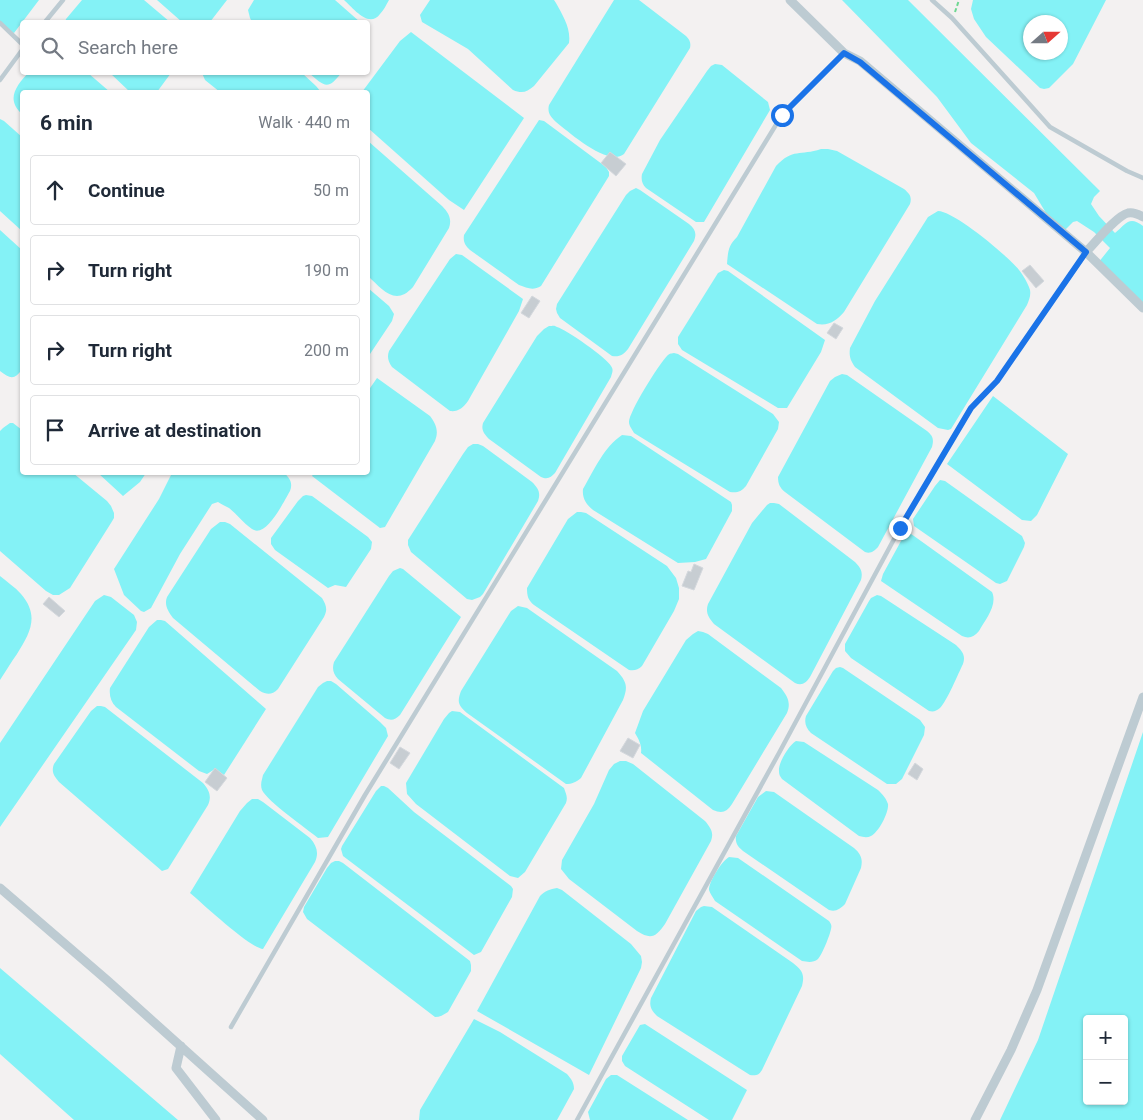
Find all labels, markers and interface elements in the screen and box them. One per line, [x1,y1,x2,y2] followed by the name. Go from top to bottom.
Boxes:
[1023,15,1068,60] north arrow
[20,20,370,75] search box
[38,34,66,62] icon: search
[78,36,178,59] text: Search here
[771,104,794,127] route start
[40,111,93,135] text: 6 min
[258,113,350,132] text: Walk · 440 m
[41,176,69,204] icon: ahead
[88,179,165,202] text: Continue
[313,181,349,200] text: 50 m
[41,256,69,284] icon: right
[88,259,172,282] text: Turn right
[304,261,349,280] text: 190 m
[41,336,69,364] icon: right
[88,339,172,362] text: Turn right
[304,341,349,360] text: 200 m
[41,416,69,444] icon: arrive
[88,419,261,442] text: Arrive at destination
[889,517,912,540] route end
[1083,1015,1128,1105] map controls
[1083,1015,1128,1060] button: +
[1083,1060,1128,1105] button: −

